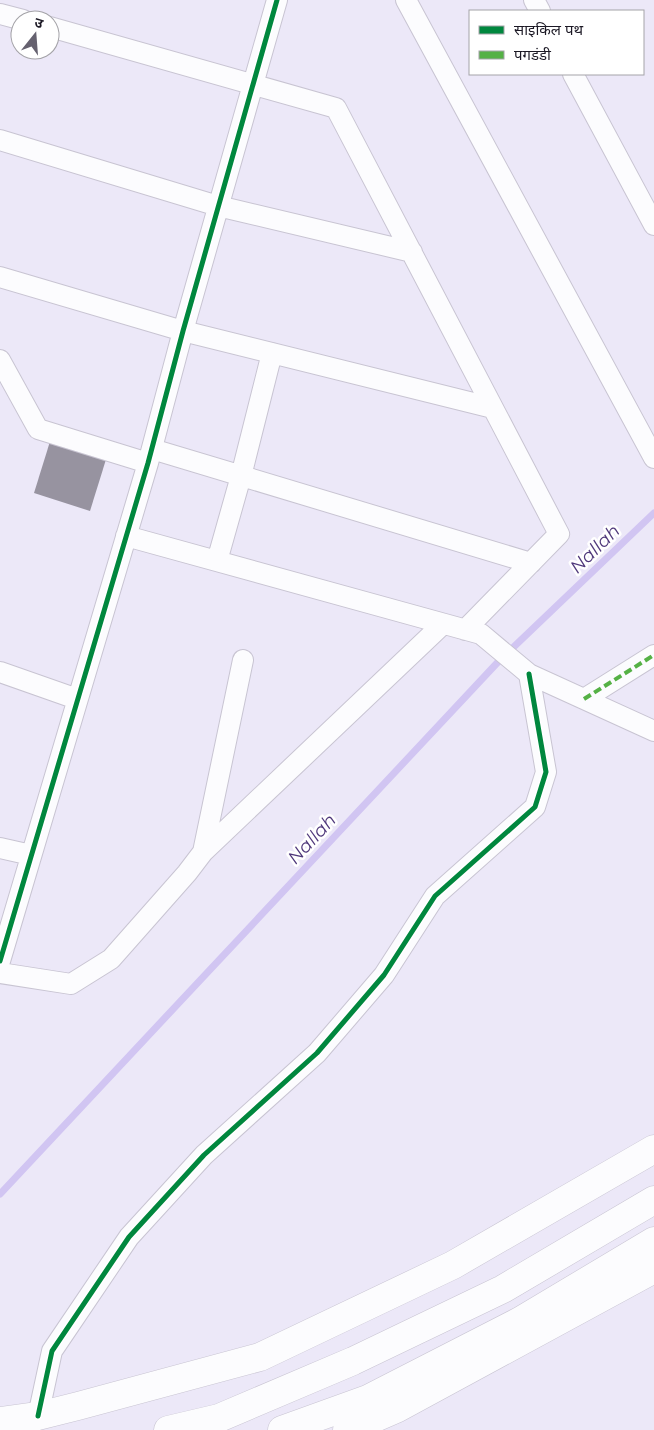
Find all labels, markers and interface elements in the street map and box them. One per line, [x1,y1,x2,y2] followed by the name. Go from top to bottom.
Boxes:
[10,10,60,60] north arrow
[469,10,644,75] legend
[32,13,46,33] text: उ
[514,20,583,39] text: साइकिल पथ
[514,45,552,64] text: पगडंडी
[565,520,625,578] water label: Nallah
[283,809,341,869] water label: Nallah

